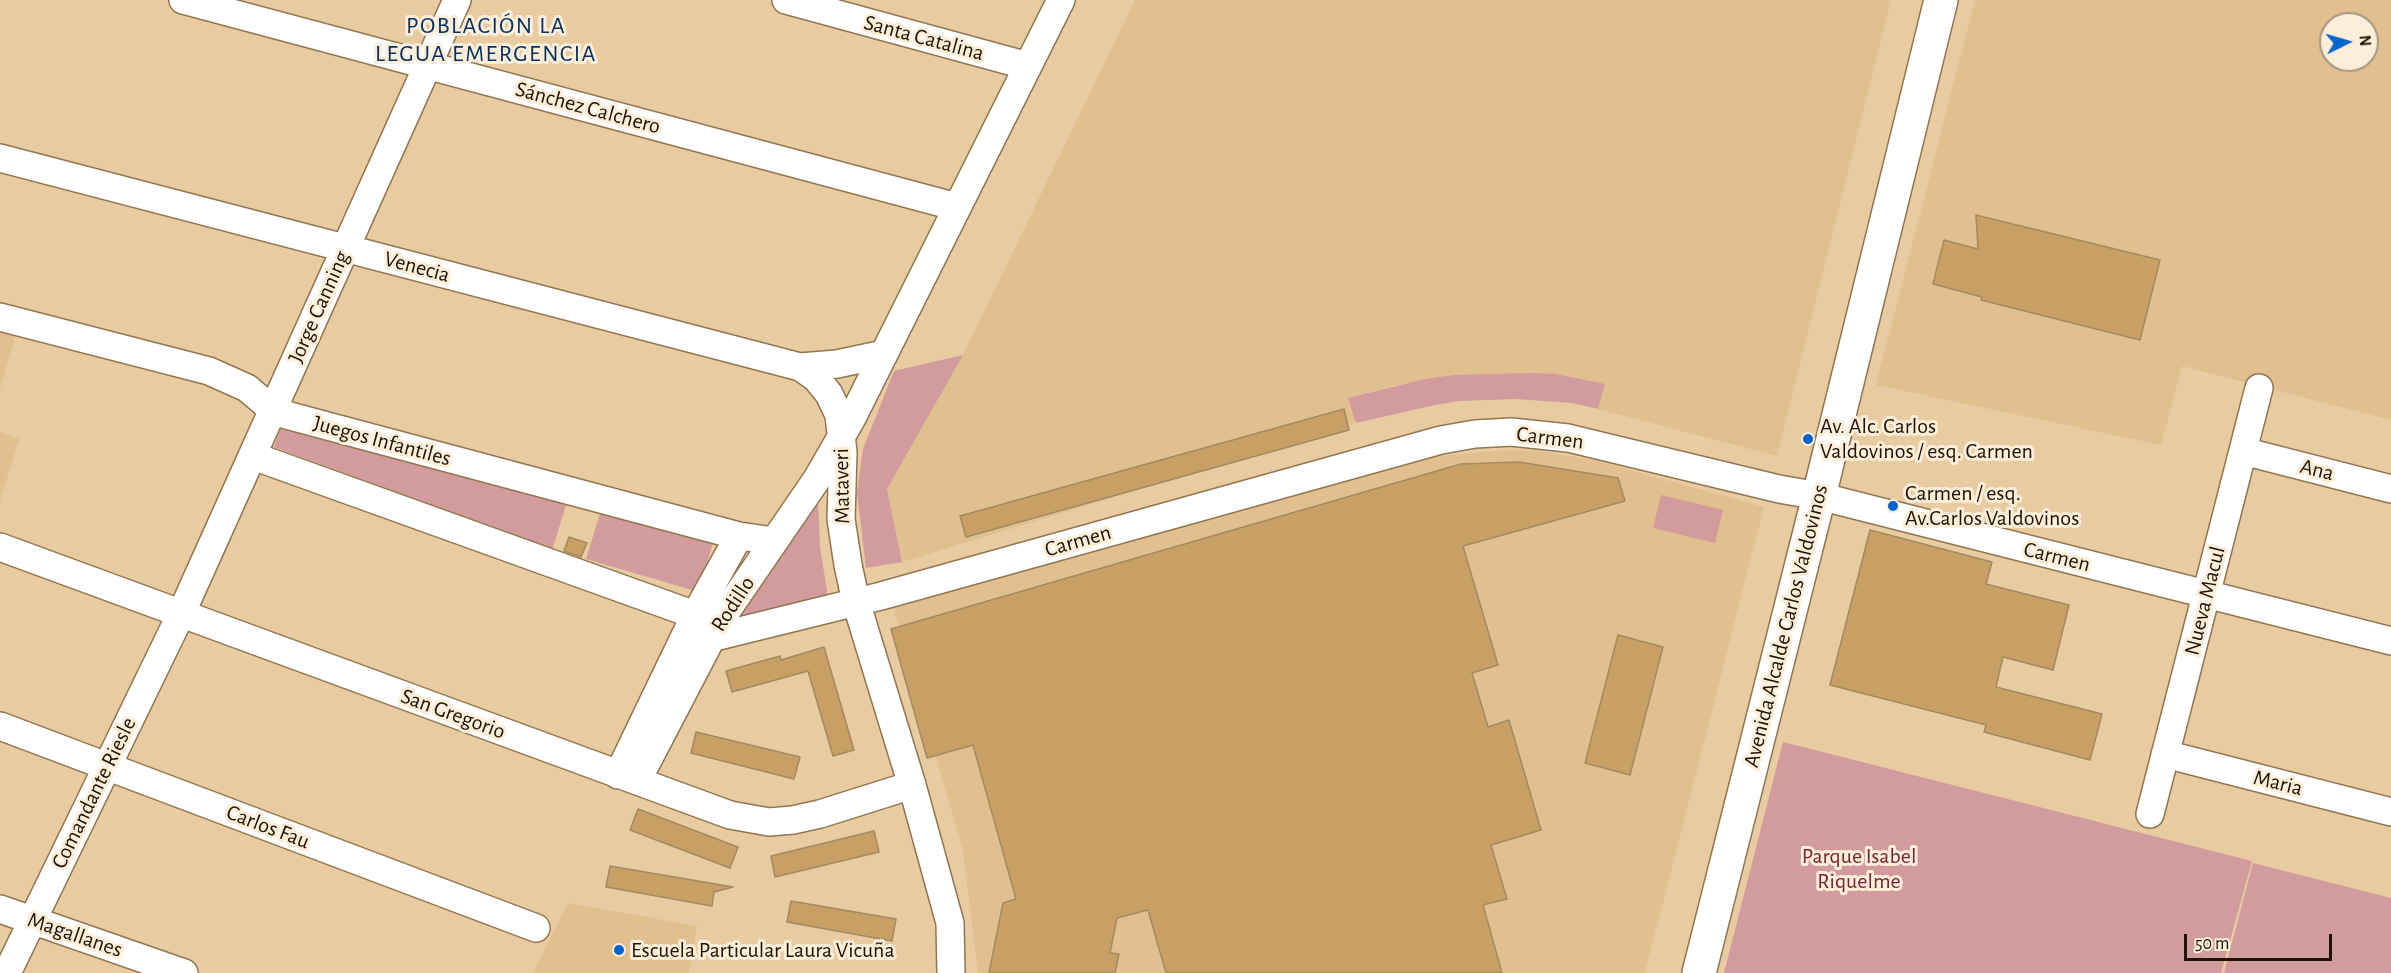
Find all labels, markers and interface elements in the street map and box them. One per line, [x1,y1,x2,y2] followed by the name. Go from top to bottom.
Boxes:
[861,9,987,67] street label: Santa Catalina
[375,12,597,68] district label: POBLACIÓN LA LEGUA EMERGENCIA
[2319,12,2379,72] north arrow
[2356,34,2373,47] text: N
[513,76,663,140] street label: Sánchez Calchero
[381,246,453,288] street label: Venecia
[283,247,355,367] street label: Jorge Canning
[310,410,454,472] street label: Juegos Infantiles
[1820,413,2033,464] place label: Av. Alc. Carlos Valdovinos / esq. Carmen
[1515,421,1585,455] street label: Carmen
[1801,432,1815,446] marker: Av. Alc. Carlos Valdovinos / esq. Carmen
[828,448,856,524] street label: Mataveri
[2297,453,2337,487] street label: Ana
[1905,480,2079,532] place label: Carmen / esq. Av.Carlos Valdovinos
[1738,482,1834,770] street label: Avenida Alcalde Carlos Valdovinos
[1886,499,1900,513] marker: Carmen / esq. Av.Carlos Valdovinos
[1042,519,1114,563] street label: Carmen
[2021,536,2093,578] street label: Carmen
[2179,544,2231,658] street label: Nueva Macul
[705,571,761,637] street label: Rodillo
[397,683,509,745] street label: San Gregorio
[46,713,142,873] street label: Comandante Riesle
[2251,764,2305,802] street label: Maria
[223,799,313,855] street label: Carlos Fau
[1802,843,1916,894] park label: Parque Isabel Riquelme
[24,907,126,963] street label: Magallanes
[2187,922,2336,960] scale bar
[2195,935,2229,953] text: 50 m
[631,937,895,963] place label: Escuela Particular Laura Vicuña
[612,943,626,957] marker: Escuela Particular Laura Vicuña

